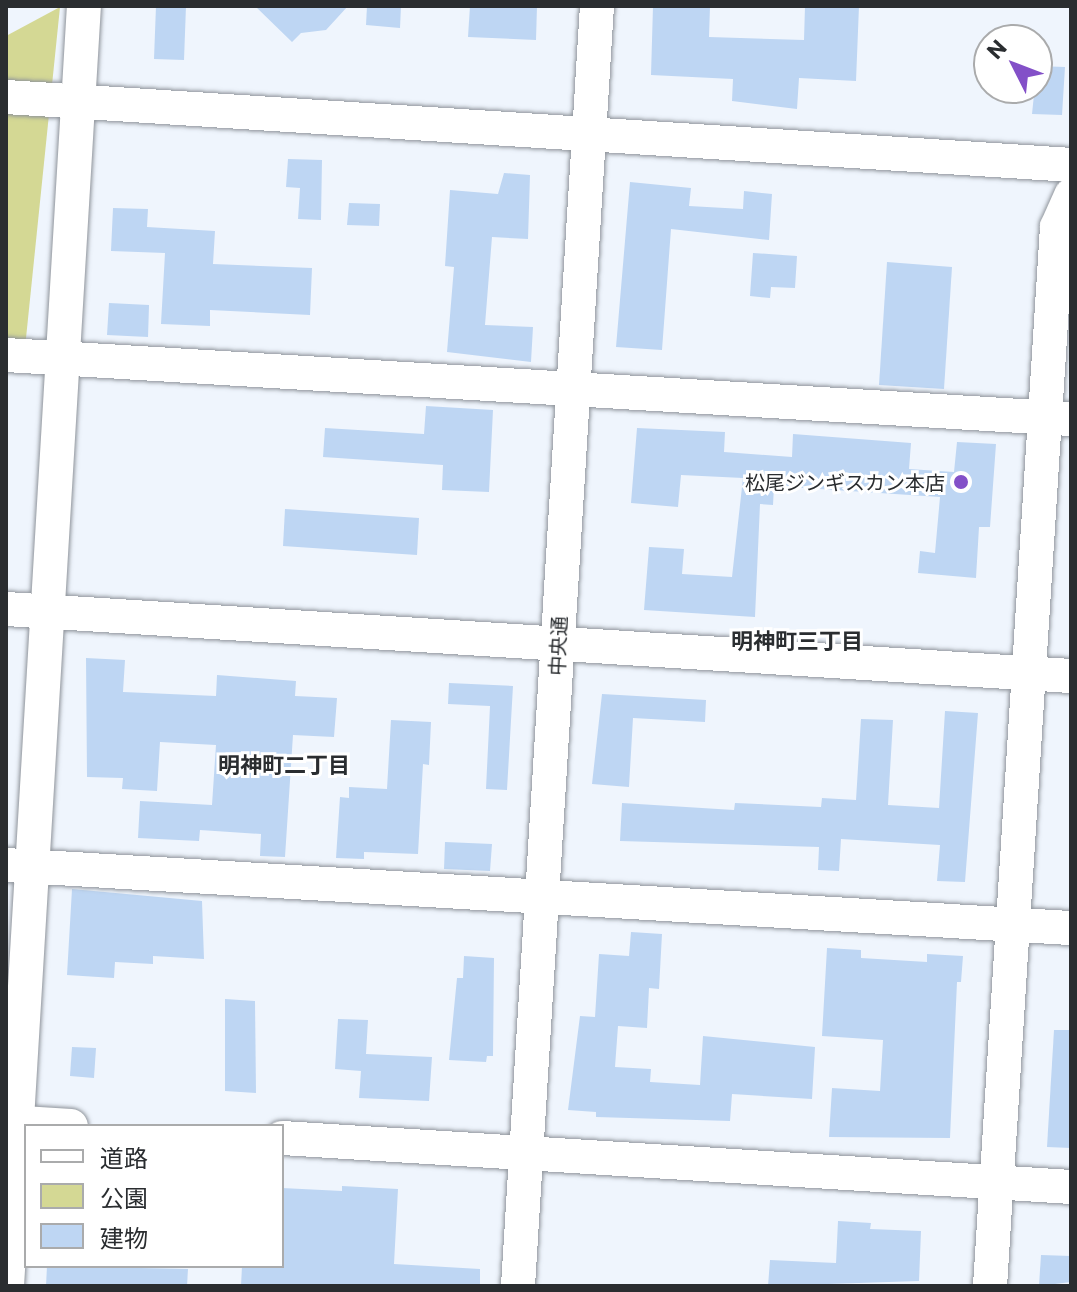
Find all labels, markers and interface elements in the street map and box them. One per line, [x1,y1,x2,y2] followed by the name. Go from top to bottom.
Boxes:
[973,24,1053,104] north arrow
[981,34,1012,64] text: N
[745,470,945,494] place label: 松尾ジンギスカン本店
[952,473,970,491] marker: 松尾ジンギスカン本店
[544,615,572,677] street label: 中央通
[731,628,863,654] district label: 明神町三丁目
[218,752,350,778] district label: 明神町二丁目
[24,1124,284,1268] legend
[100,1143,148,1172] text: 道路
[100,1183,148,1212] text: 公園
[100,1223,148,1252] text: 建物

